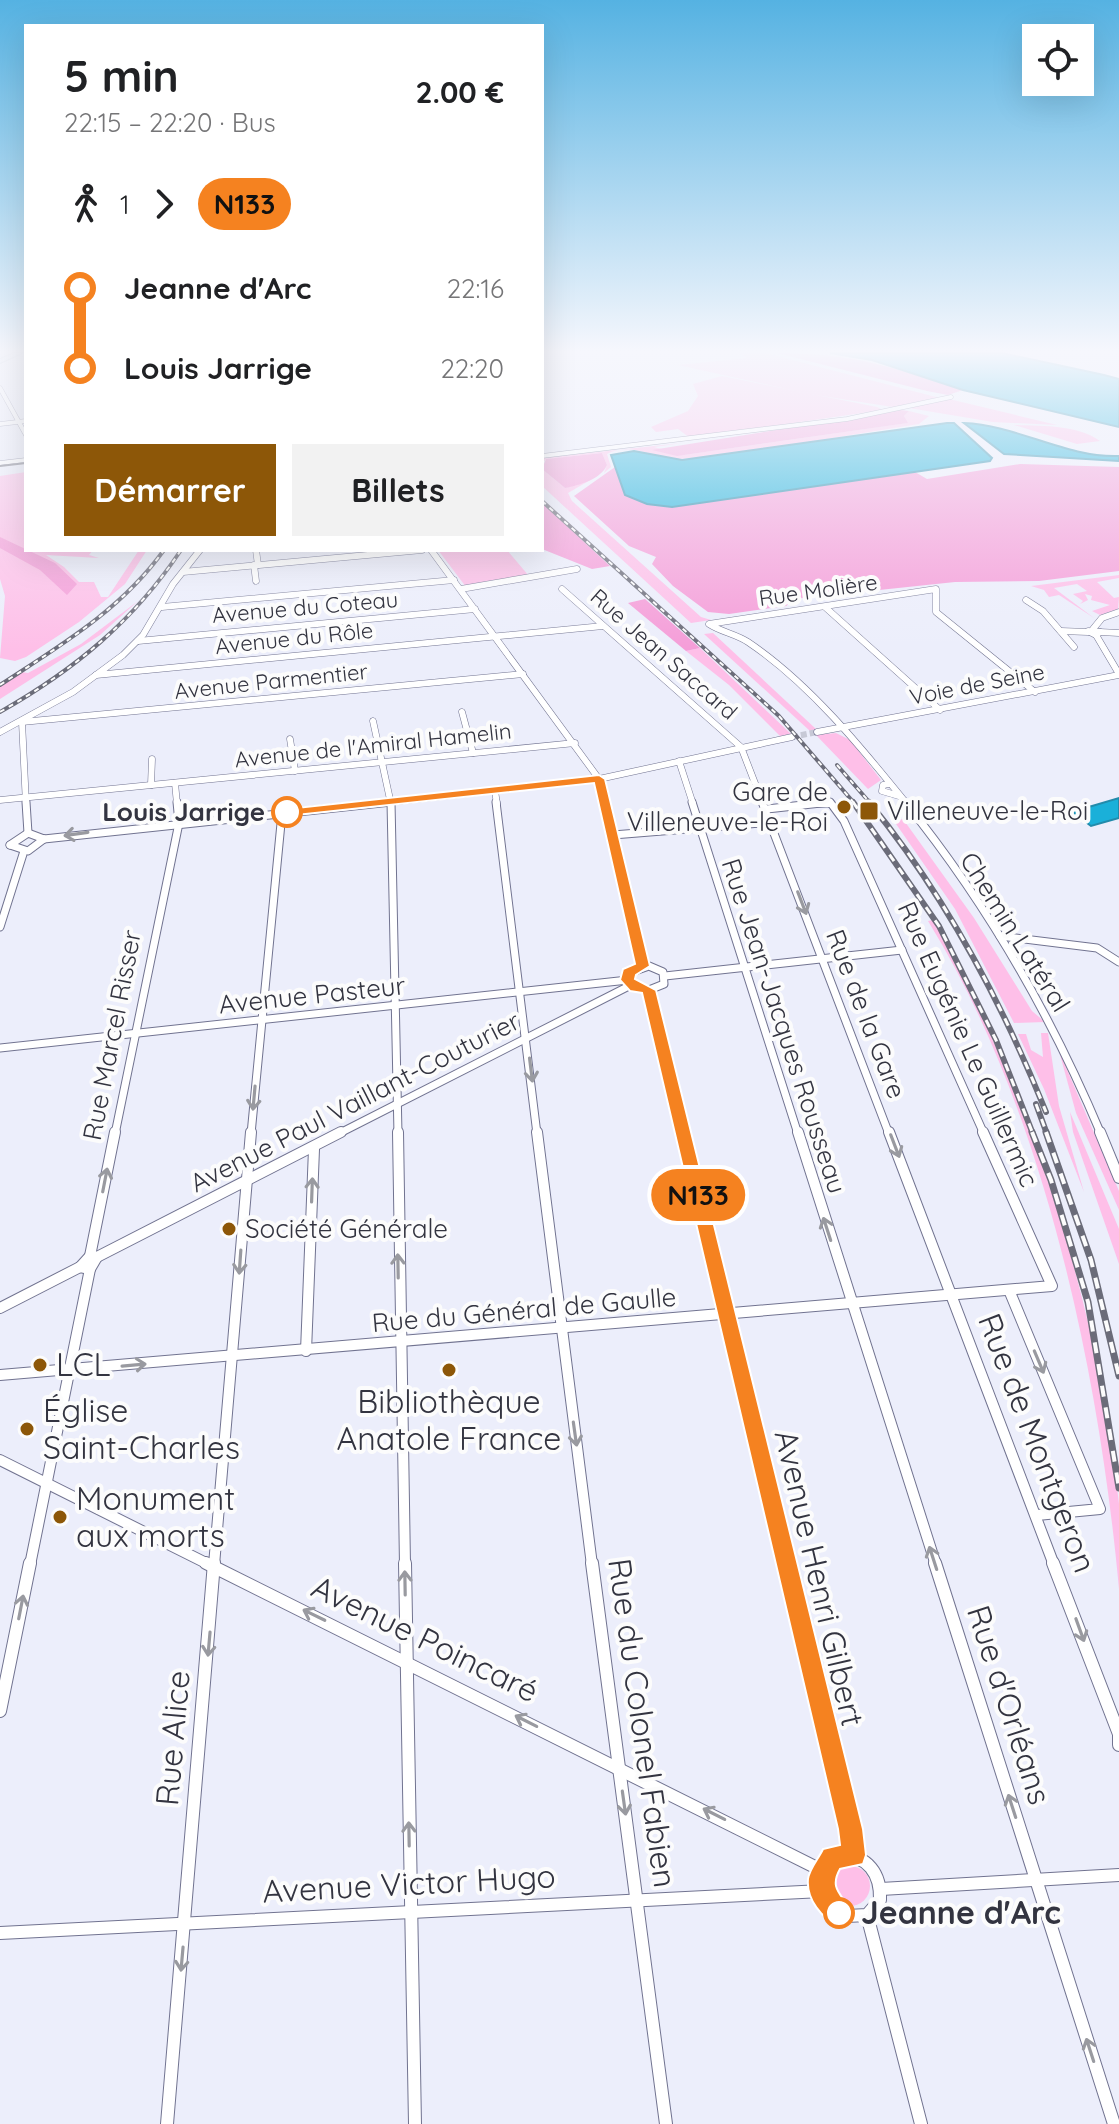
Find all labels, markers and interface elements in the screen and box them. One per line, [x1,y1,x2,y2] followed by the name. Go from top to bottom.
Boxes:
[1022,24,1094,96] map controls
[1022,24,1094,96] button: locate
[64,48,179,103] text: 5 min
[415,73,504,111] text: 2.00 €
[64,106,276,139] text: 22:15 – 22:20 · Bus
[64,182,108,226] icon: walk
[142,182,186,226] icon: forward
[214,186,275,221] text: N133
[120,188,130,221] text: 1
[124,269,311,307] text: Jeanne d'Arc
[447,272,504,305] text: 22:16
[124,349,312,387] text: Louis Jarrige
[440,352,504,385] text: 22:20
[64,444,276,536] button: Démarrer
[292,444,504,536] button: Billets
[757,568,879,612] street label: Rue Molière
[585,582,743,726] street label: Rue Jean Saccard
[211,585,399,629] street label: Avenue du Coteau
[214,616,374,660] street label: Avenue du Rôle
[173,657,370,705] street label: Avenue Parmentier
[907,657,1047,711] street label: Voie de Seine
[233,717,513,773] street label: Avenue de l'Amiral Hamelin
[627,775,828,838] place label: Gare de Villeneuve-le-Roi
[887,794,1088,827] place label: Villeneuve-le-Roi
[102,795,265,828] place label: Louis Jarrige
[272,797,302,827] marker: Louis Jarrige
[835,798,853,816] marker: Gare de Villeneuve-le-Roi
[858,800,880,822] marker: Villeneuve-le-Roi
[64,827,89,842] one-way arrow
[953,846,1078,1018] street label: Chemin Latéral
[715,854,854,1197] street label: Rue Jean-Jacques Rousseau
[796,890,810,915] one-way arrow
[891,896,1046,1192] street label: Rue Eugénie Le Guillermic
[819,925,914,1103] street label: Rue de la Gare
[75,927,148,1143] street label: Rue Marcel Risser
[217,968,407,1021] street label: Avenue Pasteur
[184,1004,525,1199] street label: Avenue Paul Vaillant-Couturier
[523,1056,538,1083] one-way arrow
[246,1084,261,1111] one-way arrow
[889,1133,903,1158] one-way arrow
[98,1167,113,1193] one-way arrow
[642,1169,754,1221] line badge: N133
[305,1177,320,1204] one-way arrow
[667,1177,729,1212] text: N133
[245,1212,448,1245] place label: Société Générale
[819,1217,834,1242] one-way arrow
[220,1220,238,1238] marker: Société Générale
[232,1248,247,1275] one-way arrow
[390,1253,406,1280] one-way arrow
[370,1280,678,1339] street label: Rue du Général de Gaulle
[970,1307,1106,1578] street label: Rue de Montgeron
[56,1344,111,1384] place label: LCL
[1033,1349,1047,1374] one-way arrow
[31,1356,49,1374] marker: LCL
[120,1358,147,1373] one-way arrow
[440,1361,458,1379] marker: Bibliothèque Anatole France
[337,1381,561,1458] place label: Bibliothèque Anatole France
[43,1390,240,1467] place label: Église Saint-Charles
[18,1420,36,1438] marker: Église Saint-Charles
[568,1421,583,1447] one-way arrow
[766,1426,874,1730] street label: Avenue Henri Gilbert
[76,1478,235,1555] place label: Monument aux morts
[51,1508,69,1526] marker: Monument aux morts
[924,1546,939,1571] one-way arrow
[600,1556,686,1890] street label: Rue du Colonel Fabien
[306,1566,545,1710] street label: Avenue Poincaré
[397,1570,412,1597] one-way arrow
[14,1595,29,1620] one-way arrow
[959,1600,1061,1809] street label: Rue d'Orléans
[302,1607,326,1622] one-way arrow
[1074,1617,1088,1642] one-way arrow
[201,1630,216,1657] one-way arrow
[146,1669,198,1807] street label: Rue Alice
[514,1712,538,1728] one-way arrow
[617,1790,632,1815] one-way arrow
[1004,1794,1018,1819] one-way arrow
[703,1806,727,1822] one-way arrow
[402,1821,417,1848] one-way arrow
[261,1855,557,1911] street label: Avenue Victor Hugo
[861,1892,1061,1932] place label: Jeanne d'Arc
[824,1898,854,1928] marker: Jeanne d'Arc
[174,1945,189,1972] one-way arrow
[1081,2037,1096,2062] one-way arrow

